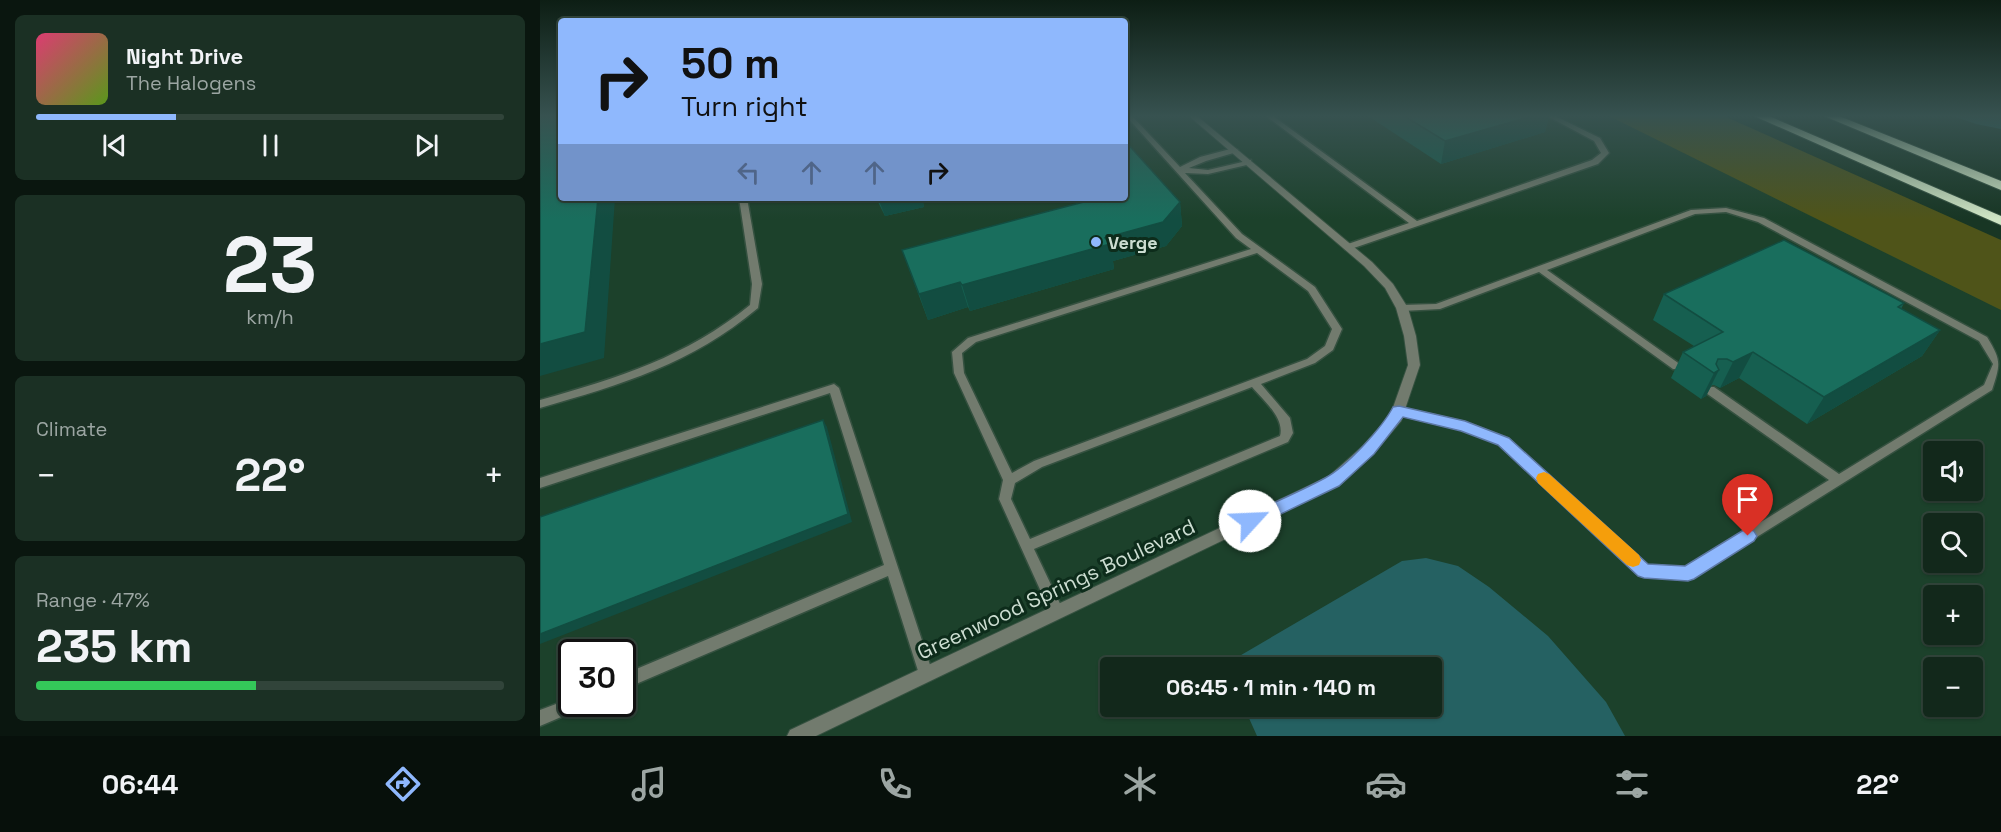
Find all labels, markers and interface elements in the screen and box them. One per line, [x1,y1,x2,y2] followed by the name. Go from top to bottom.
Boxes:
[681,37,780,90] text: 50 m
[126,42,243,70] text: Night Drive
[582,42,660,120] icon: right
[126,70,256,96] text: The Halogens
[681,89,808,124] text: Turn right
[98,129,131,162] icon: previous
[254,129,287,162] icon: pause
[410,129,443,162] icon: next
[732,156,765,189] icon: left
[795,156,828,189] icon: ahead
[858,156,891,189] icon: ahead
[921,156,954,189] icon: right
[223,215,317,315] text: 23
[1108,231,1158,254] place label: Verge
[1089,235,1103,249] marker: Verge
[246,304,294,330] text: km/h
[36,416,107,442] text: Climate
[1923,441,1983,717] map controls
[1923,441,1983,501] button: sound
[234,447,306,504] text: 22°
[36,455,56,497] text: −
[484,455,504,497] text: +
[1722,474,1773,536] pin
[1731,483,1764,516] icon: arrive
[1218,489,1282,553] position arrow
[913,513,1199,665] street label: Greenwood Springs Boulevard
[1923,513,1983,573] button: search
[1923,585,1983,645] button: +
[36,587,150,613] text: Range · 47%
[36,618,192,675] text: 235 km
[558,639,636,717] speed limit sign: 30
[1923,657,1983,717] button: −
[1166,673,1376,701] text: 06:45 · 1 min · 140 m
[382,763,424,805] icon: directions
[628,763,670,805] icon: music
[874,763,916,805] icon: phone
[1119,763,1161,805] icon: climate
[1365,763,1407,805] icon: car
[1611,763,1653,805] icon: filters
[102,767,178,802] text: 06:44
[1856,767,1899,802] text: 22°

